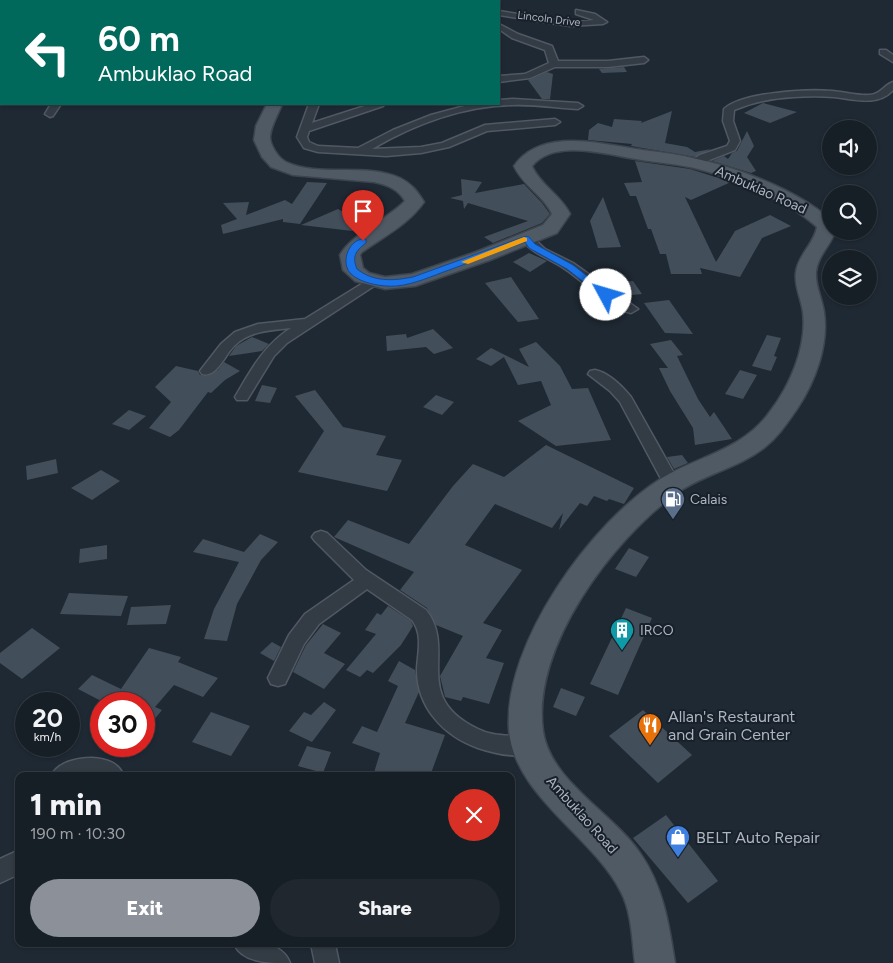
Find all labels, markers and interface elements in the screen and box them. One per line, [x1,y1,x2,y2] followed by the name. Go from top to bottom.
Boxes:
[517,9,581,29] street label: Lincoln Drive
[98,18,180,60] text: 60 m
[15,20,80,85] icon: left
[98,60,252,87] text: Ambuklao Road
[822,120,877,305] map controls
[822,120,877,175] button: sound
[713,162,809,218] street label: Ambuklao Road
[822,185,877,240] button: search
[342,190,384,241] pin
[349,197,377,225] icon: arrive
[822,250,877,305] button: layers
[579,268,631,320] position arrow
[660,486,686,520] fuel station icon: Calais
[690,491,727,508] place label: Calais
[609,617,635,651] building icon: IRCO
[640,622,674,639] place label: IRCO
[90,692,155,757] speed limit sign: 30
[32,703,63,733] text: 20
[668,707,795,744] place label: Allan's Restaurant and Grain Center
[637,712,663,746] restaurant icon: Allan's Restaurant and Grain Center
[34,730,61,744] text: km/h
[543,773,621,857] street label: Ambuklao Road
[30,786,102,823] text: 1 min
[448,789,500,841] button: close
[30,824,125,843] text: 190 m · 10:30
[665,824,691,858] shop icon: BELT Auto Repair
[696,828,820,847] place label: BELT Auto Repair
[30,879,260,937] button: Exit
[270,879,500,937] button: Share

